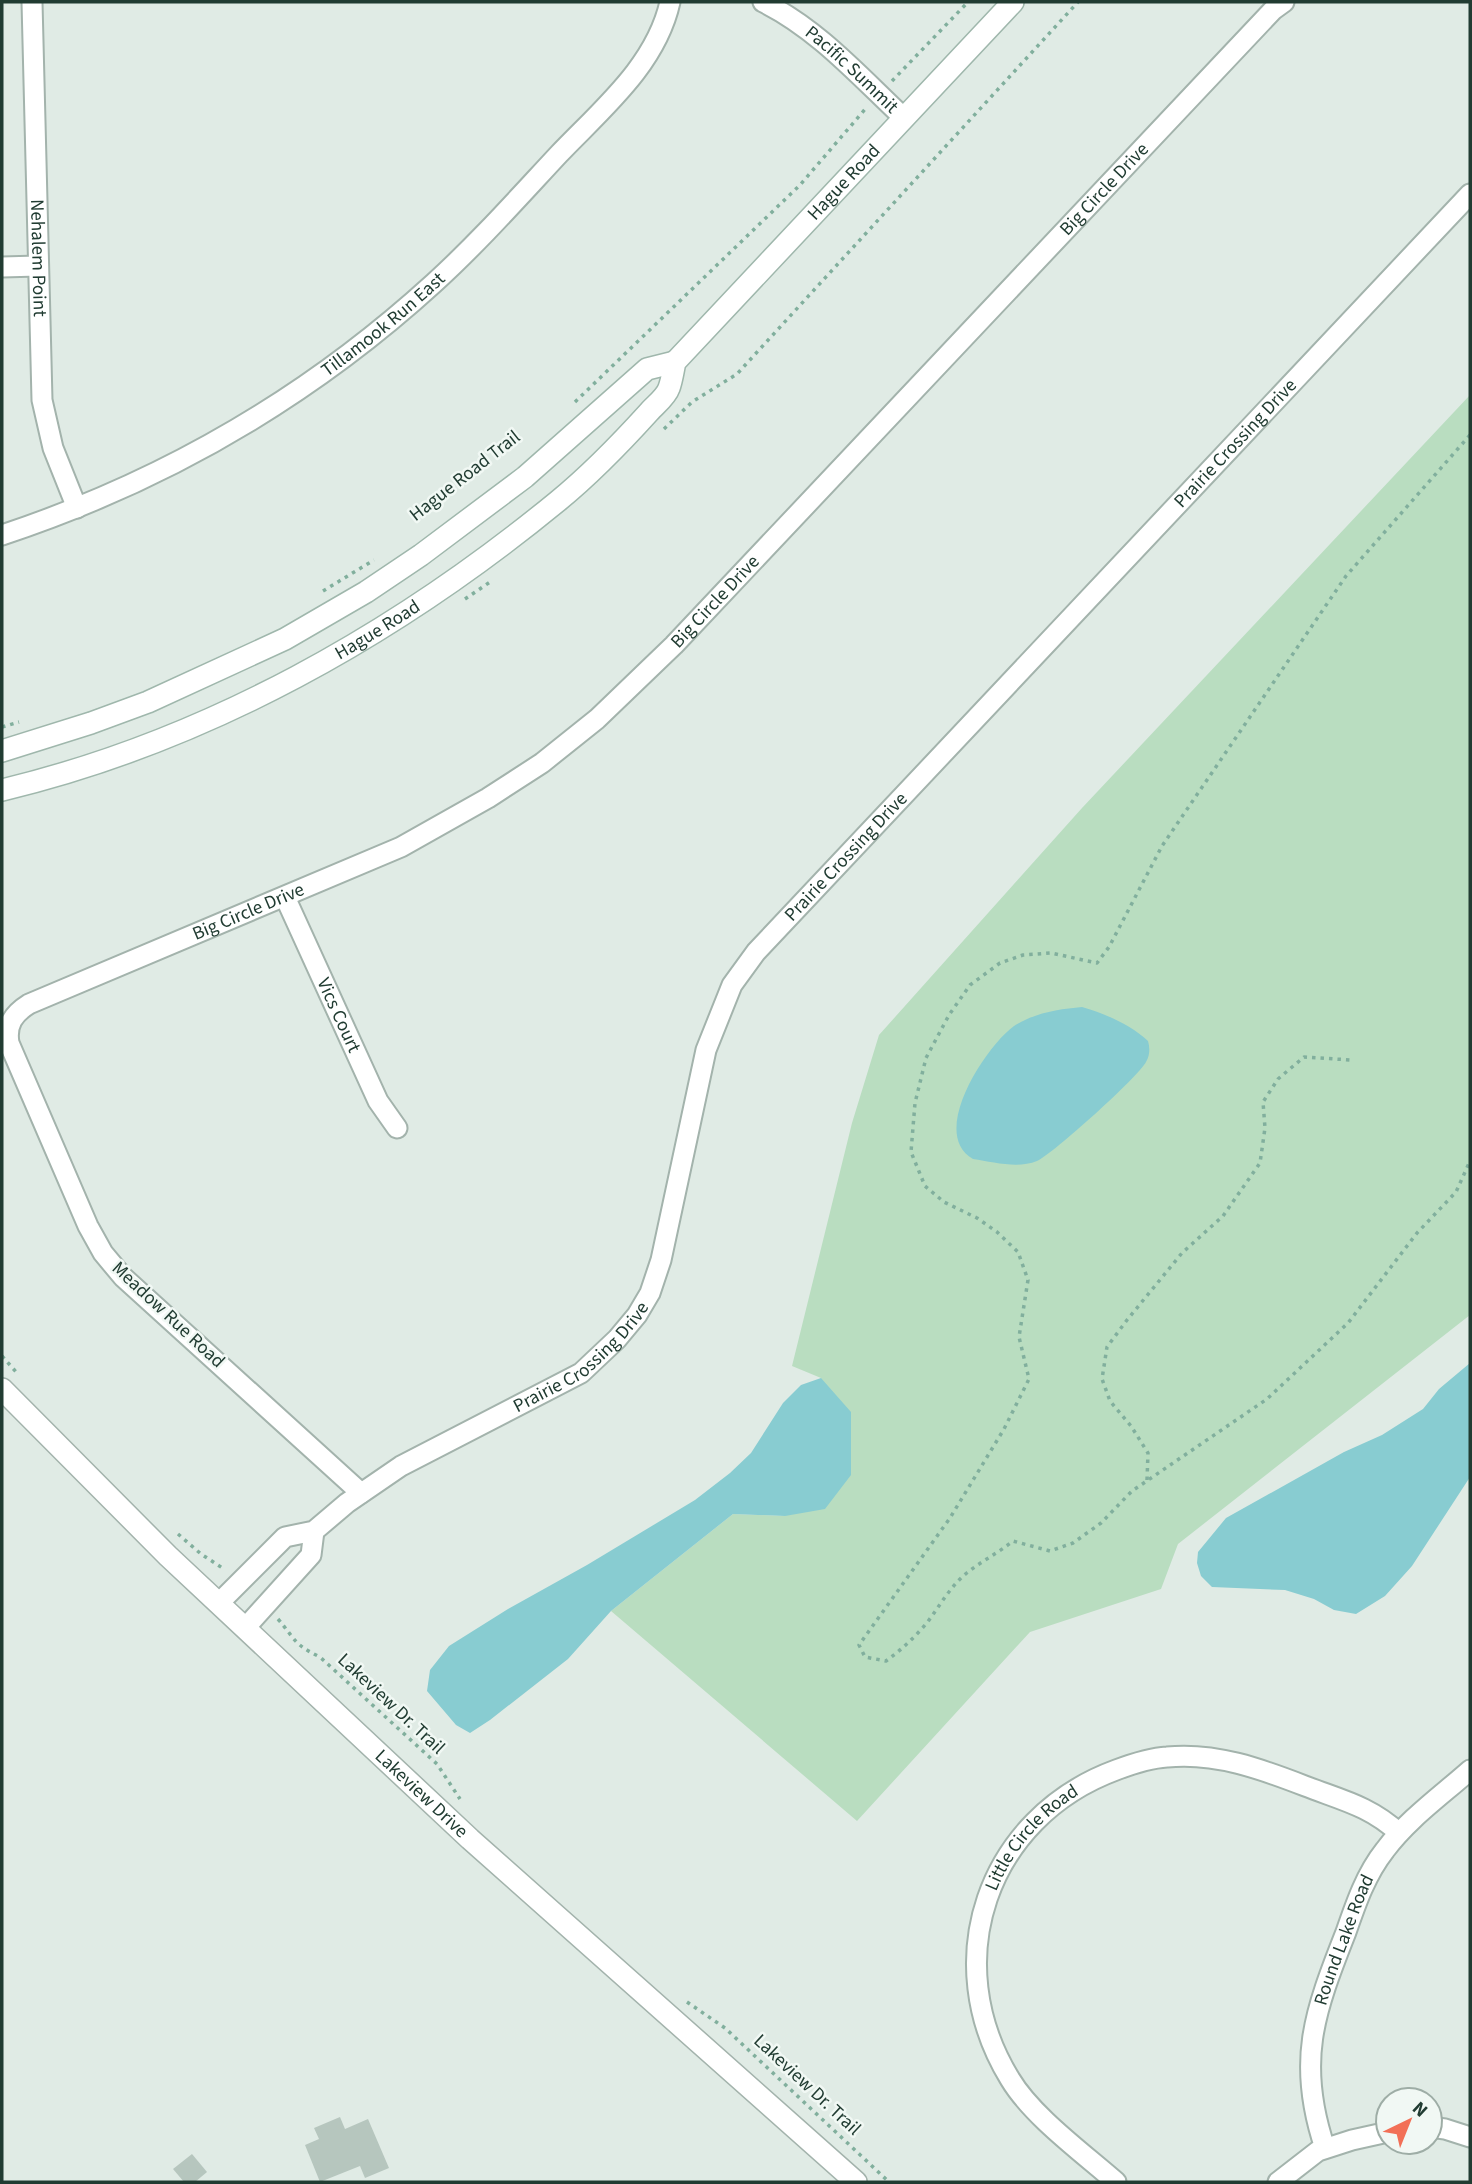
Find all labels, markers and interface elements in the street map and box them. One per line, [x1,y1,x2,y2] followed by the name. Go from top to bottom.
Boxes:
[799,19,905,120] street label: Pacific Summit
[1053,136,1155,242] street label: Big Circle Drive
[801,138,886,227] street label: Hague Road
[23,199,53,318] street label: Nehalem Point
[316,266,451,383] street label: Tillamook Run East
[1168,372,1303,514] street label: Prairie Crossing Drive
[404,424,526,528] street label: Hague Road Trail
[664,549,766,654] street label: Big Circle Drive
[330,593,426,666] street label: Hague Road
[778,786,914,927] street label: Prairie Crossing Drive
[188,876,308,947] street label: Big Circle Drive
[310,974,368,1058] street label: Vics Court
[105,1255,231,1375] street label: Meadow Rue Road
[508,1297,655,1419] street label: Prairie Crossing Drive
[331,1647,451,1761] street label: Lakeview Dr. Trail
[369,1743,474,1844] street label: Lakeview Drive
[978,1778,1083,1895] street label: Little Circle Road
[1307,1870,1381,2009] street label: Round Lake Road
[747,2028,867,2142] street label: Lakeview Dr. Trail
[1374,2086,1444,2156] north arrow
[1406,2095,1433,2124] text: N

